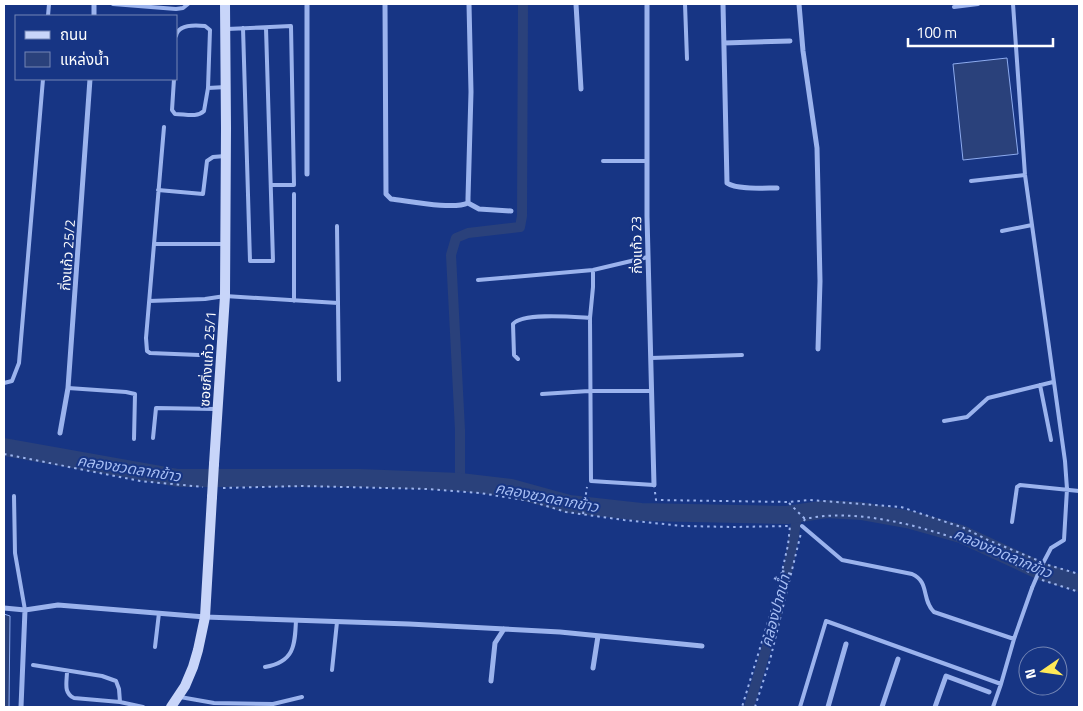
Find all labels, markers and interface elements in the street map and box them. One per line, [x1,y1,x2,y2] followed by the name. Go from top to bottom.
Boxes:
[15,15,178,80] legend
[908,15,1053,47] scale bar
[916,21,957,44] text: 100 m
[60,23,87,46] text: ถนน
[60,48,109,71] text: แหล่งน้ำ
[625,216,647,274] street label: กิ่งแก้ว 23
[54,219,80,291] street label: กิ่งแก้ว 25/2
[193,311,221,407] street label: ซอยกิ่งแก้ว 25/1
[76,448,183,488] water label: คลองชวดลากข้าว
[493,476,601,518] water label: คลองชวดลากข้าว
[950,522,1056,584] water label: คลองชวดลากข้าว
[754,571,796,650] water label: คลองปากน้ำ
[1018,646,1068,696] north arrow
[1019,667,1041,681] text: N

